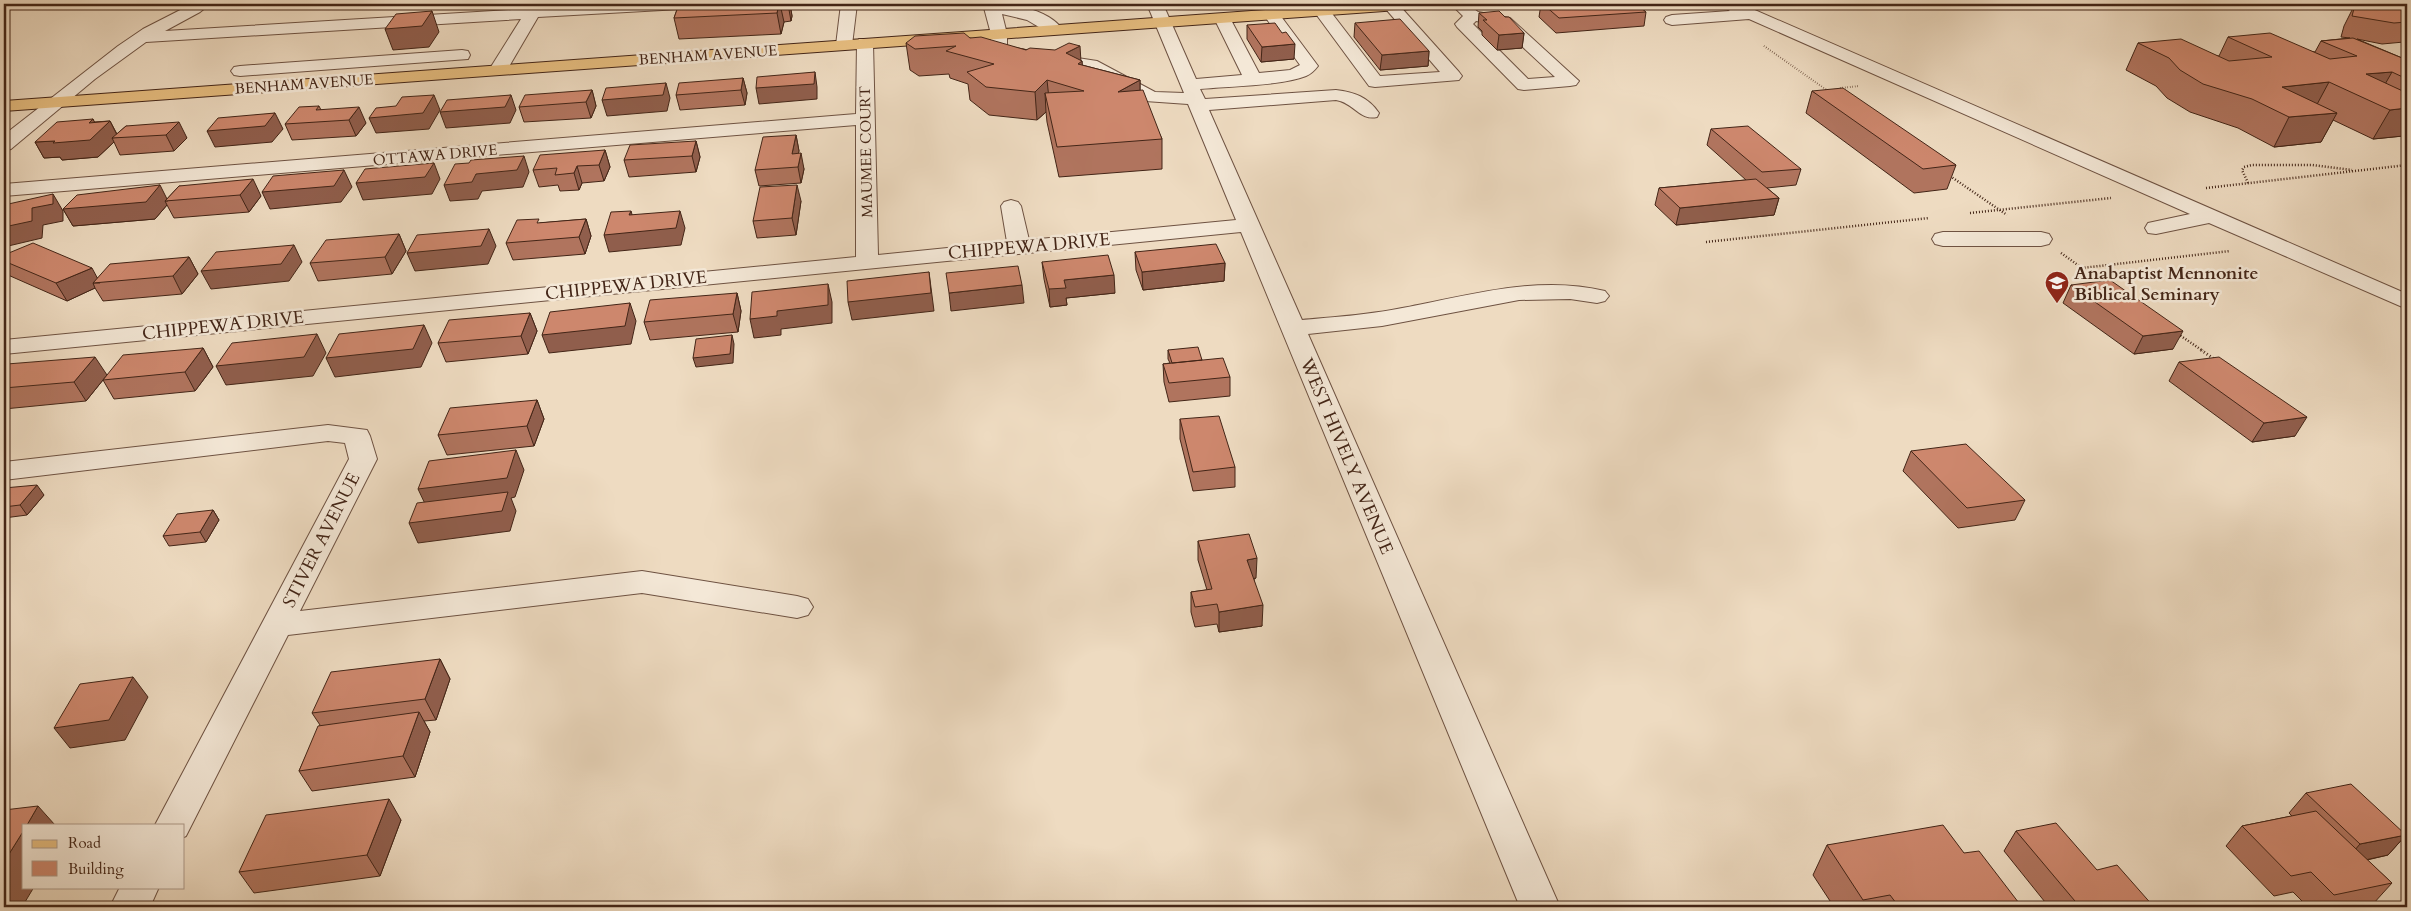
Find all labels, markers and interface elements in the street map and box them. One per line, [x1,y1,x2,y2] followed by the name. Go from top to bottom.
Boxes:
[638,40,778,70] street label: BENHAM AVENUE
[234,69,374,99] street label: BENHAM AVENUE
[855,86,877,218] street label: MAUMEE COURT
[372,140,498,170] street label: OTTAWA DRIVE
[947,227,1111,266] street label: CHIPPEWA DRIVE
[2074,261,2258,307] place label: Anabaptist Mennonite Biblical Seminary
[544,265,708,306] street label: CHIPPEWA DRIVE
[2044,270,2070,304] school or university icon: Anabaptist Mennonite Biblical Seminary
[141,305,305,346] street label: CHIPPEWA DRIVE
[1293,353,1399,558] street label: WEST HIVELY AVENUE
[277,468,366,612] street label: STIVER AVENUE
[22,824,185,888] legend
[68,833,101,853] text: Road
[68,859,124,879] text: Building

